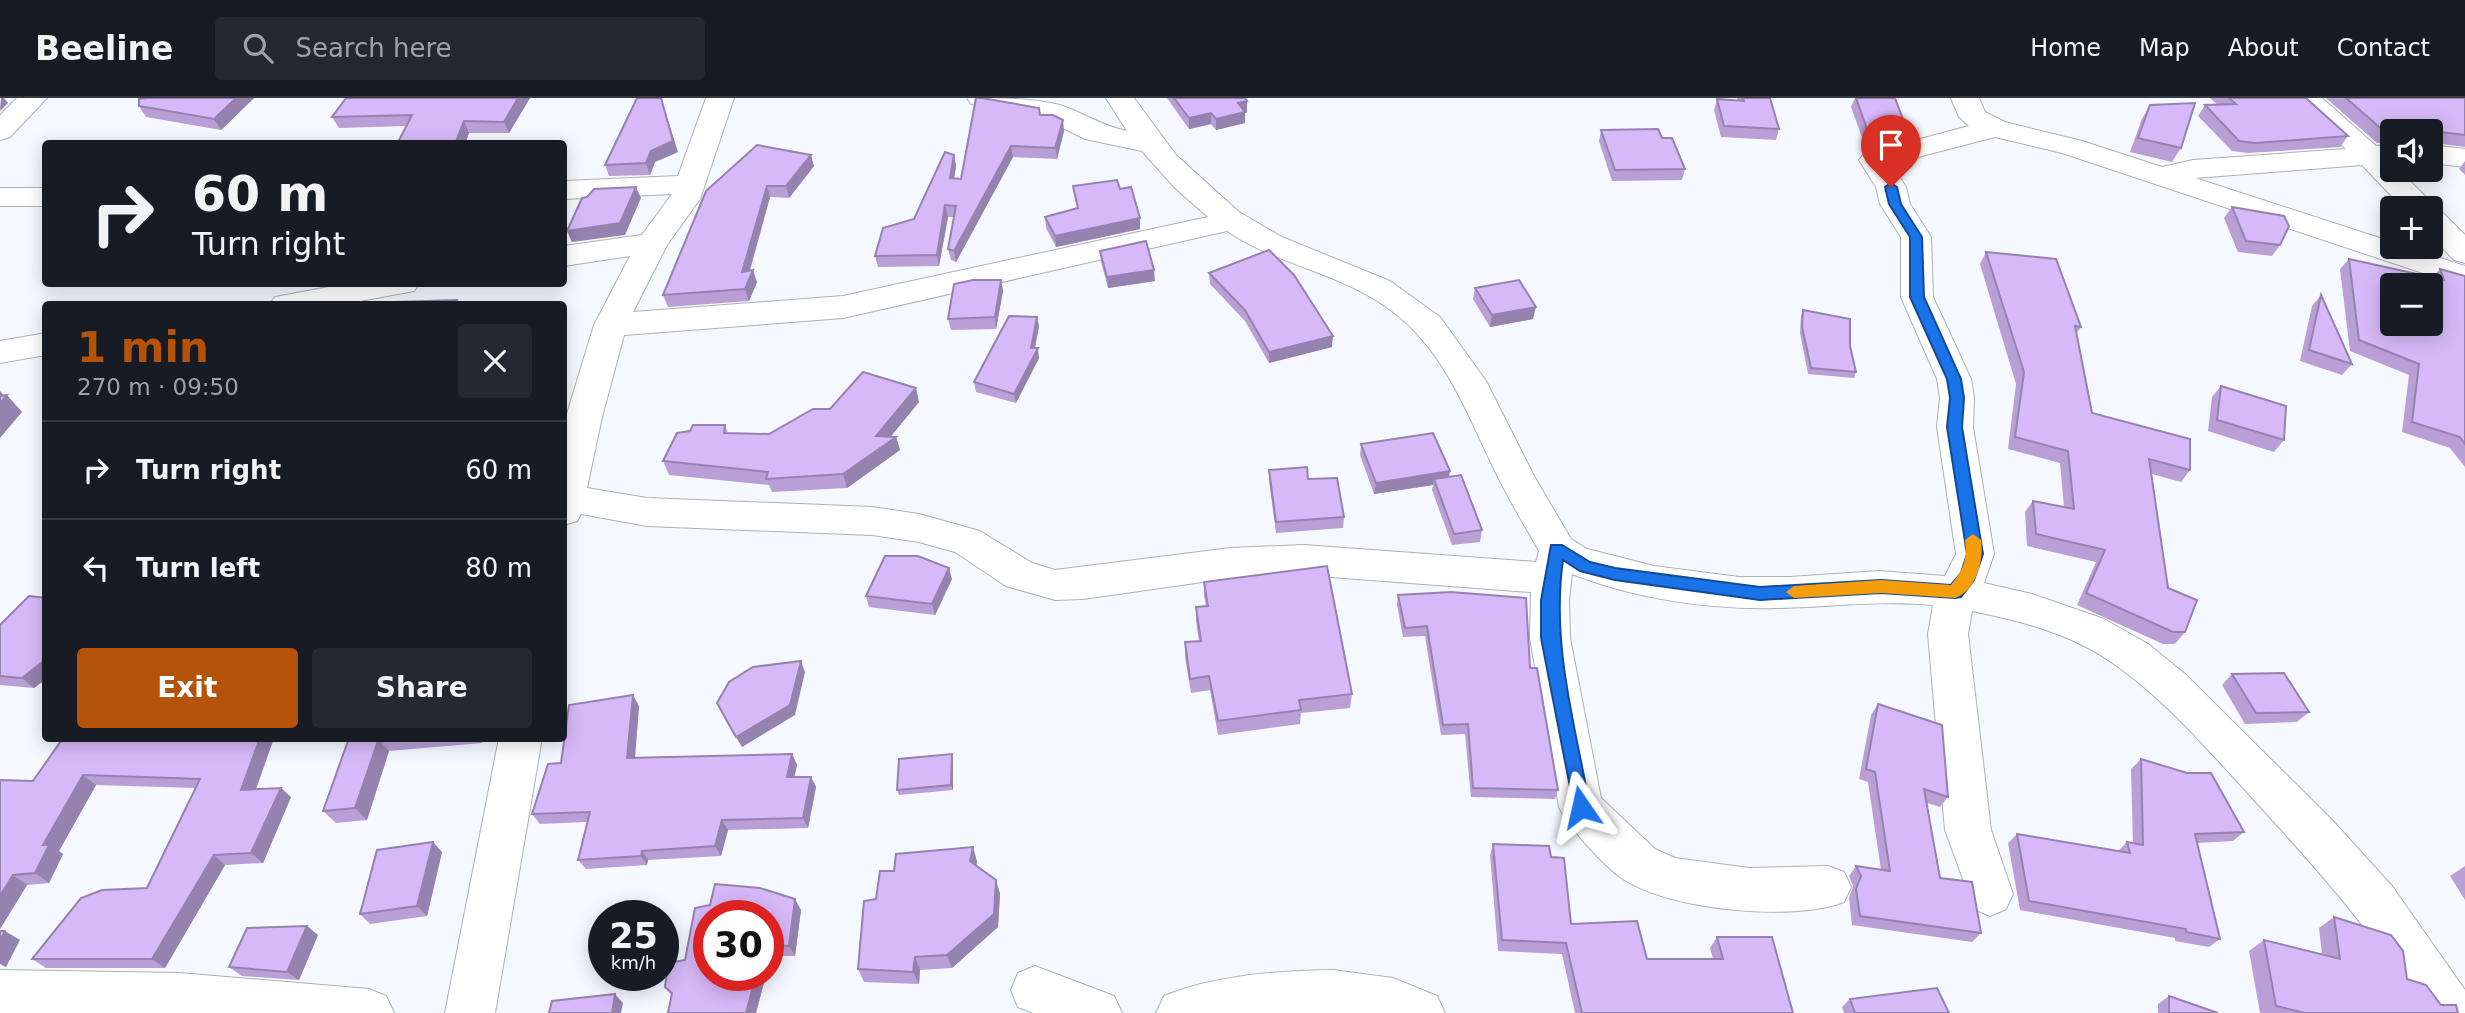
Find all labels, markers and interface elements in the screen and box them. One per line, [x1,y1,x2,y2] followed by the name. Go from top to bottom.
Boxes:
[215,17,705,80] search box
[35,29,173,68] text: Beeline
[239,29,277,67] icon: search
[295,33,452,63] text: Search here
[2030,34,2101,62] text: Home
[2139,34,2190,62] text: Map
[2228,34,2299,62] text: About
[2337,34,2430,62] text: Contact
[1861,115,1921,187] pin
[2380,119,2443,336] map controls
[2380,119,2443,182] button: sound
[1872,126,1910,164] icon: arrive
[192,166,328,223] text: 60 m
[77,168,168,259] icon: right
[2380,196,2443,259] button: +
[192,225,345,263] text: Turn right
[2380,273,2443,336] button: −
[77,323,209,372] text: 1 min
[458,324,532,398] button: close
[77,374,239,400] text: 270 m · 09:50
[77,451,115,489] icon: right
[136,455,281,485] text: Turn right
[465,455,532,485] text: 60 m
[77,549,115,587] icon: left
[136,553,260,583] text: Turn left
[465,553,532,583] text: 80 m
[77,648,298,728] button: Exit
[312,648,532,728] button: Share
[1544,770,1618,844] position arrow
[693,900,784,991] speed limit sign: 30
[609,916,658,956] text: 25
[611,952,656,973] text: km/h

